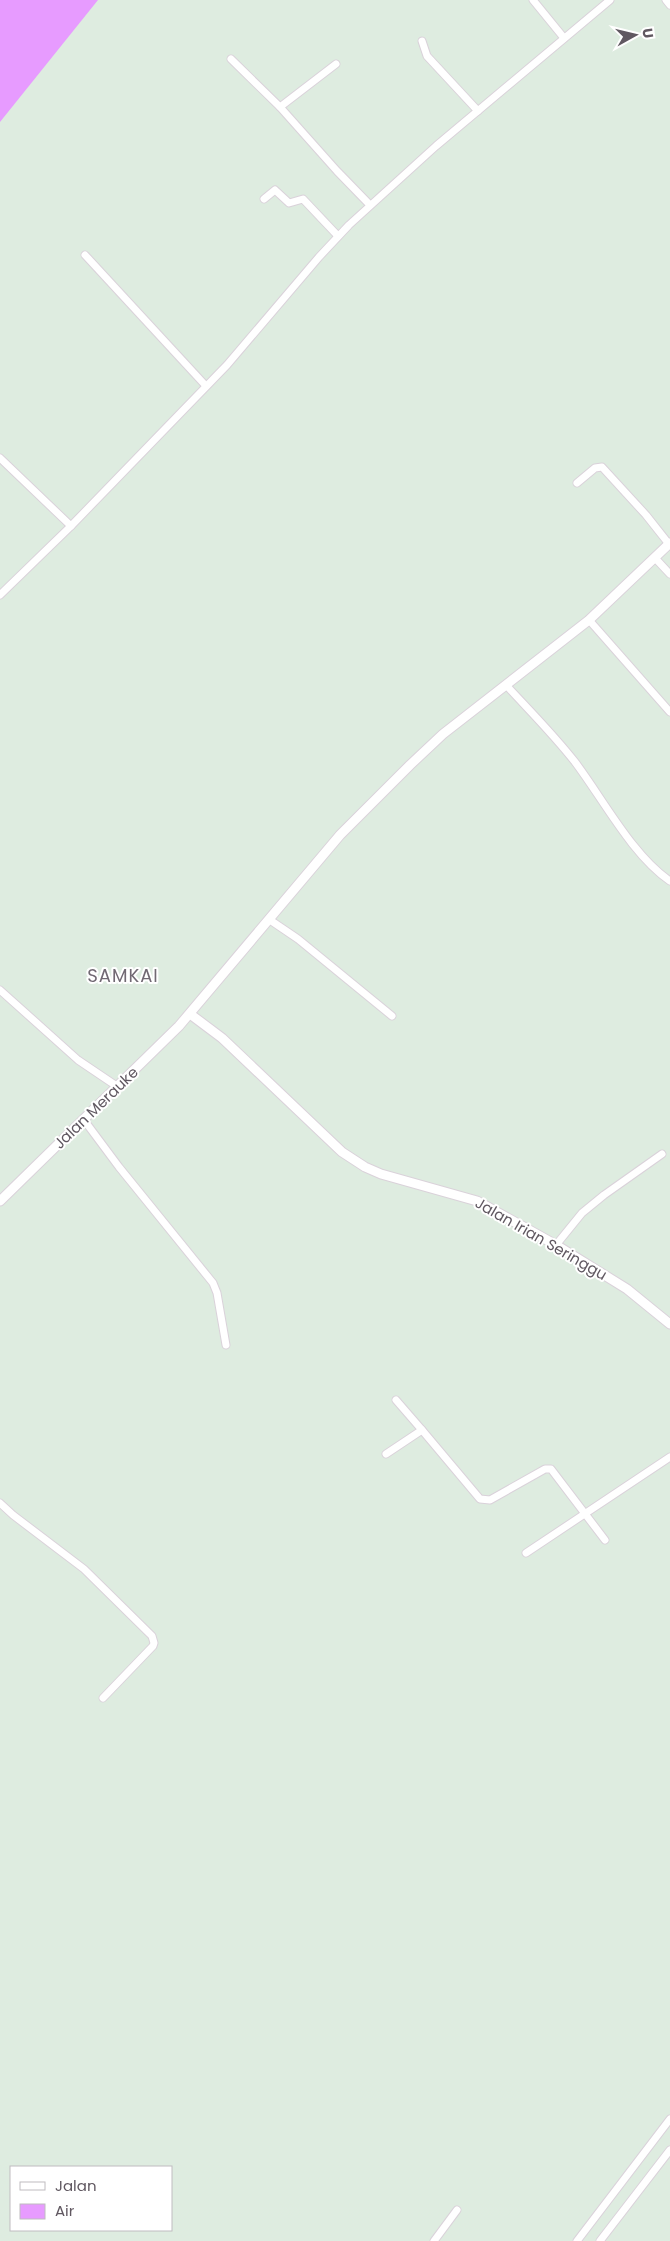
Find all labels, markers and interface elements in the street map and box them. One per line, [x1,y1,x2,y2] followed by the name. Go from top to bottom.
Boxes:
[610,10,660,60] north arrow
[637,27,658,40] text: U
[87,963,159,988] district label: SAMKAI
[49,1062,143,1153] street label: Jalan Merauke
[471,1192,611,1285] street label: Jalan Irian Seringgu
[10,2166,172,2231] legend
[55,2175,97,2196] text: Jalan
[55,2200,75,2221] text: Air

